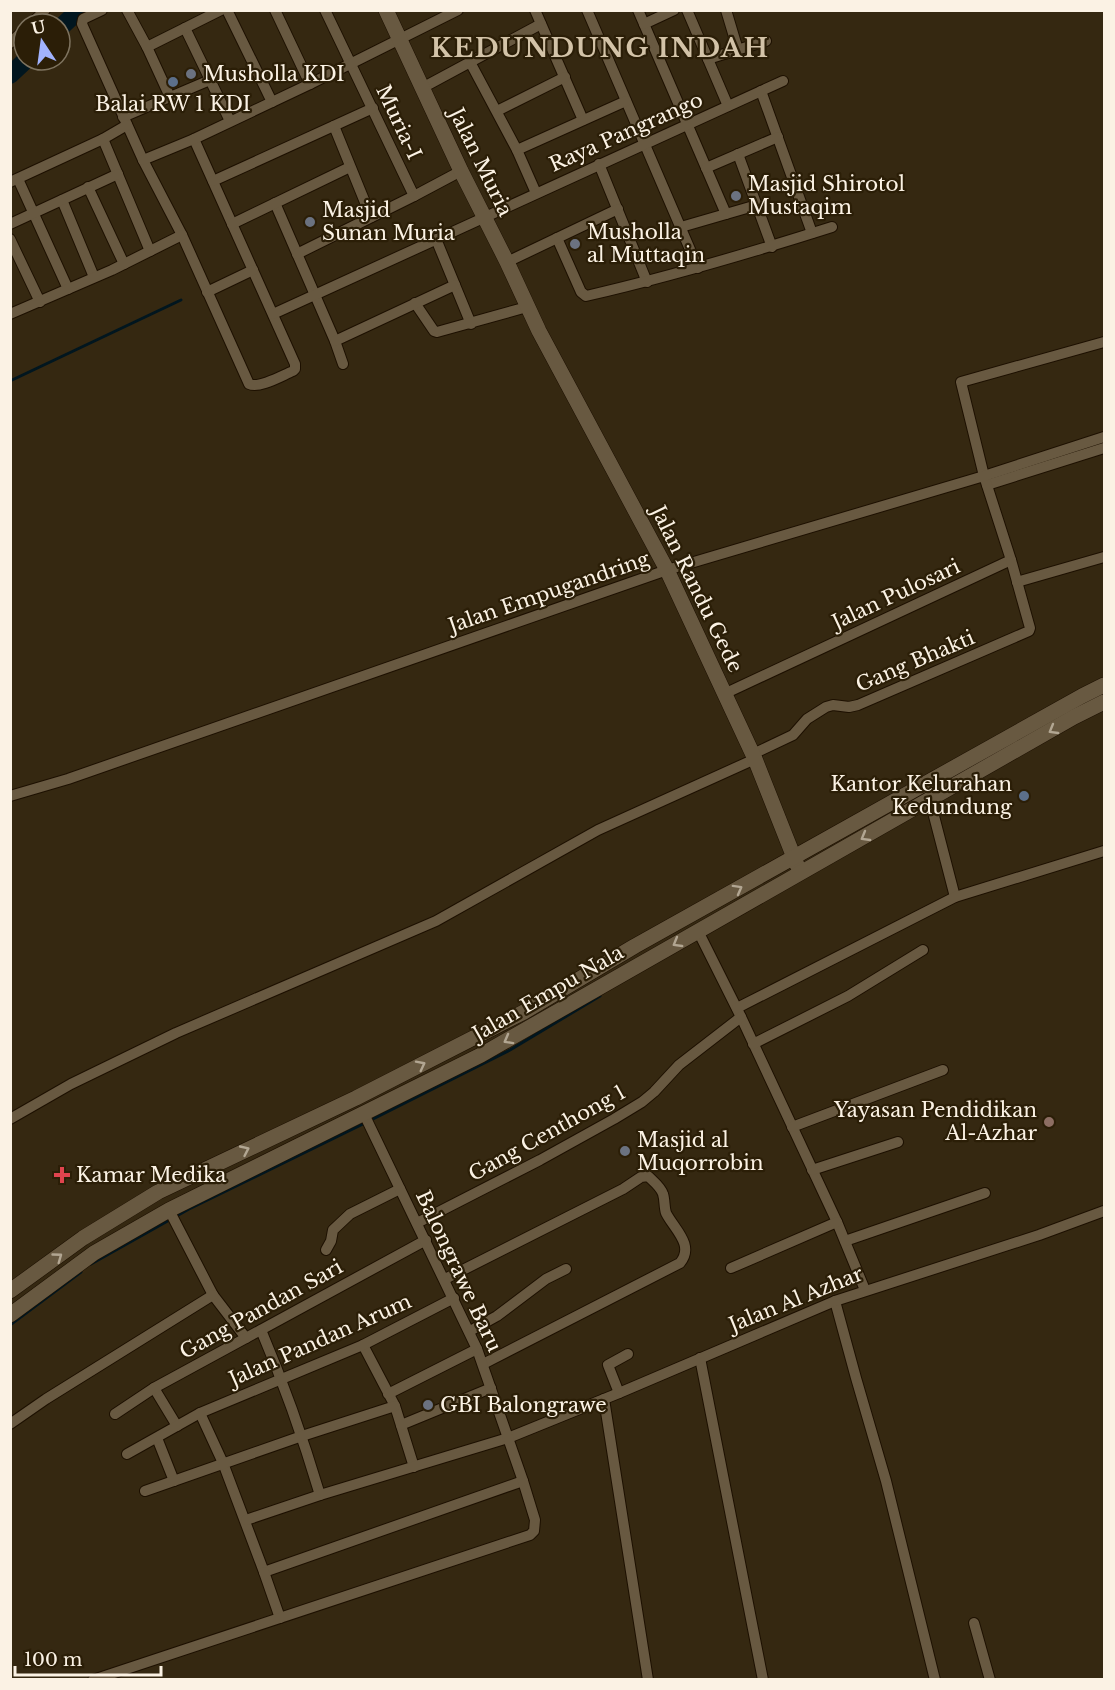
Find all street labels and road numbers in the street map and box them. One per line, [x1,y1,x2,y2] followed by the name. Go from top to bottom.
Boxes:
[371,81,427,163] street label: Muria-I
[546,87,706,177] street label: Raya Pangrango
[443,101,518,221] street label: Jalan Muria
[645,499,748,676] street label: Jalan Randu Gede
[443,546,654,639] street label: Jalan Empugandring
[825,554,964,635] street label: Jalan Pulosari
[852,625,978,697] street label: Gang Bhakti
[466,940,628,1047] street label: Jalan Empu Nala
[464,1080,630,1186] street label: Gang Centhong 1
[411,1187,507,1355] street label: Balongrawe Baru
[175,1254,347,1364] street label: Gang Pandan Sari
[723,1261,867,1338] street label: Jalan Al Azhar
[222,1289,415,1392] street label: Jalan Pandan Arum

